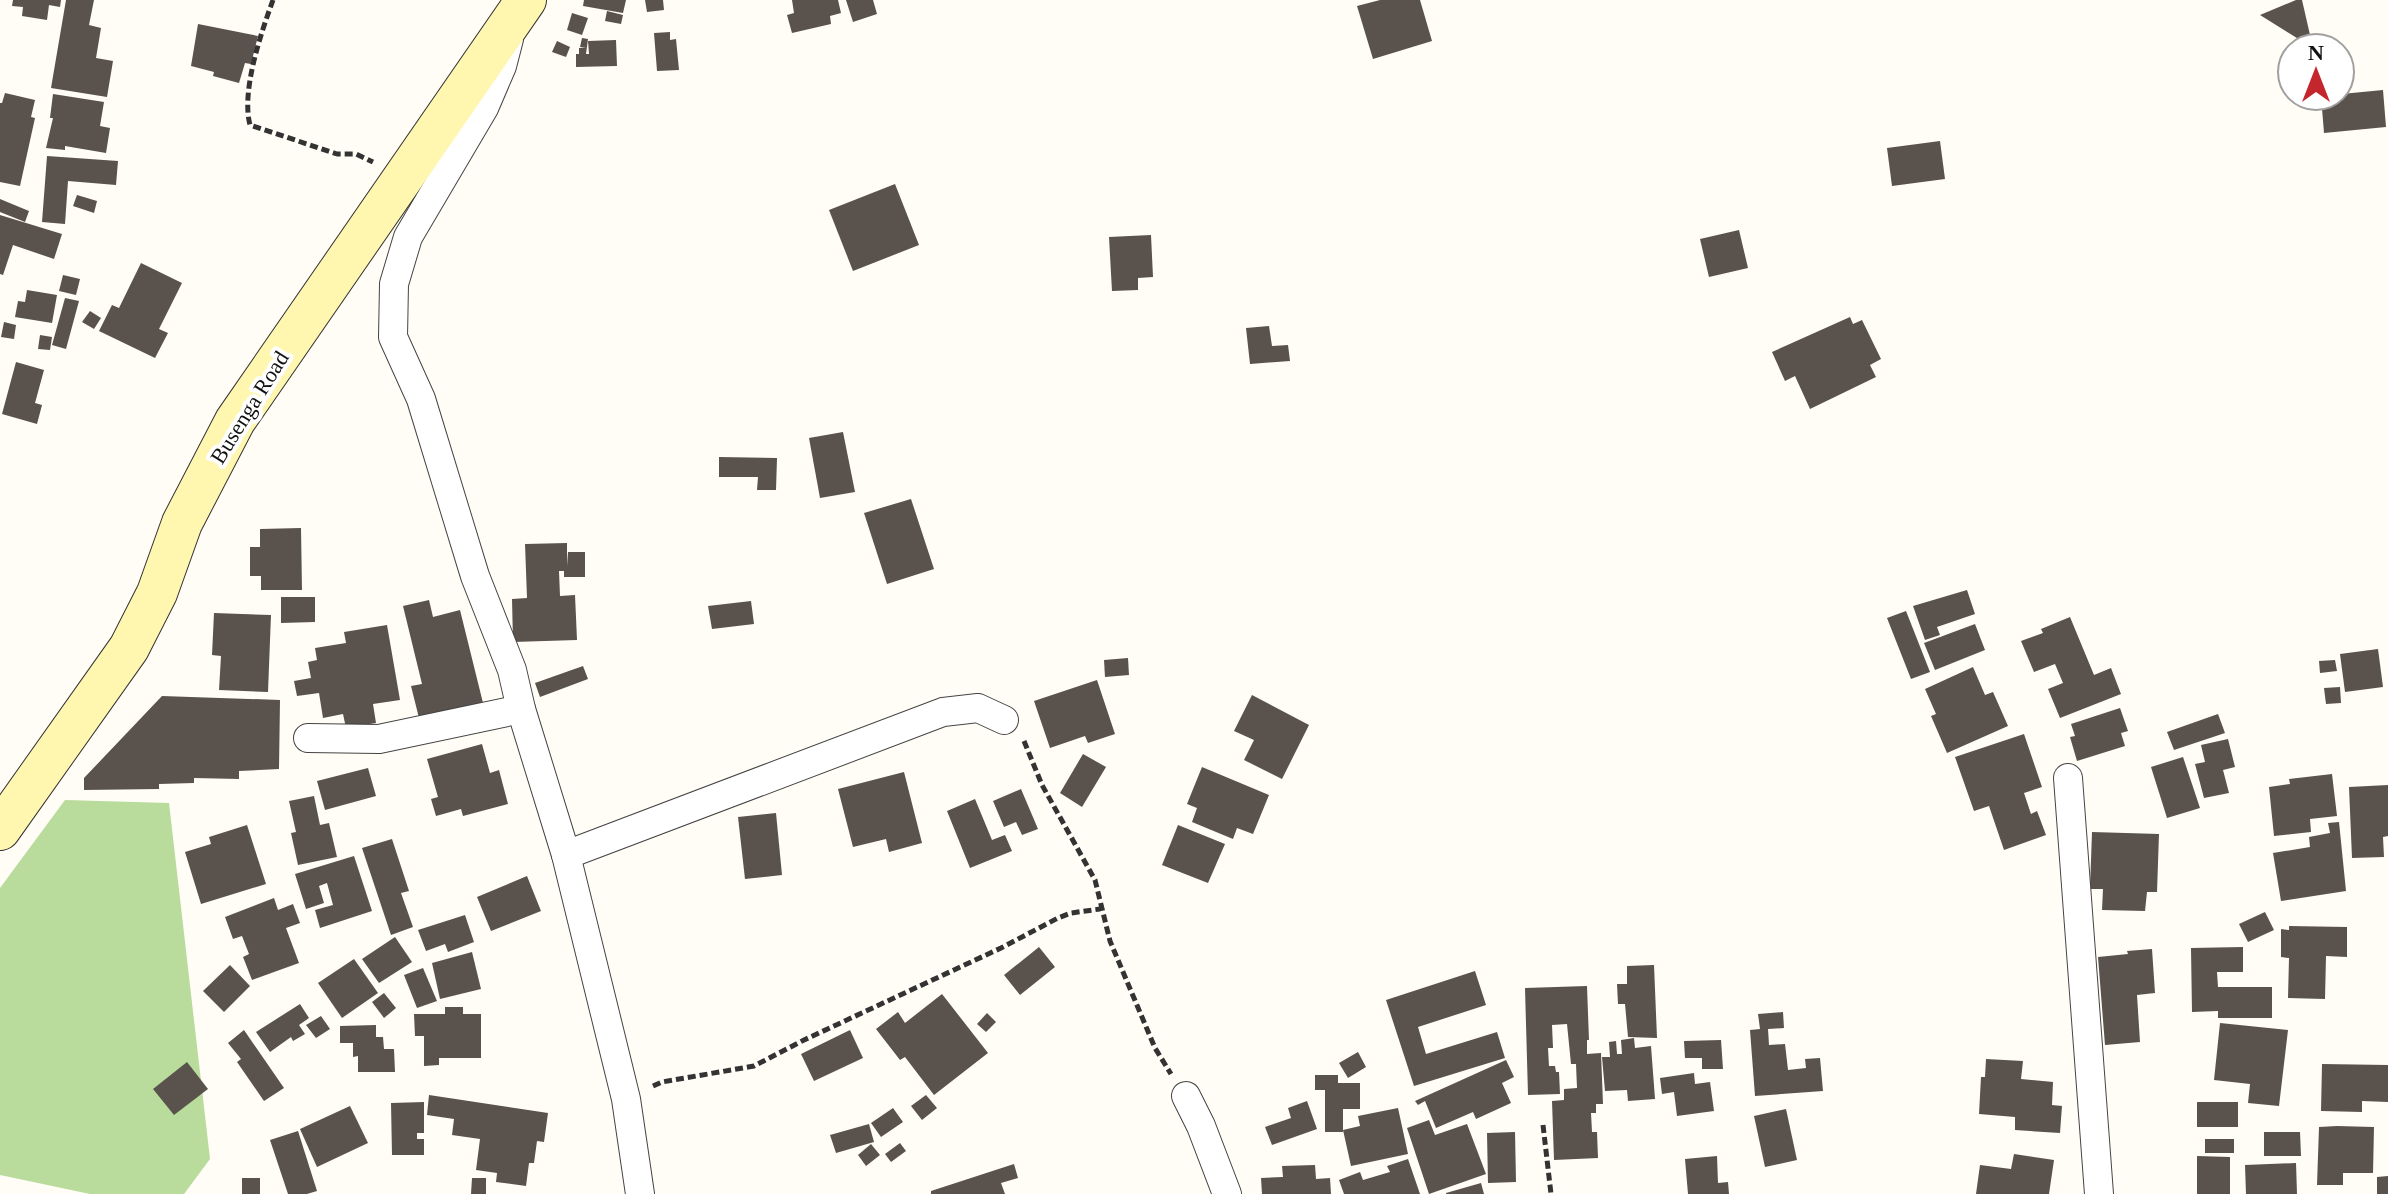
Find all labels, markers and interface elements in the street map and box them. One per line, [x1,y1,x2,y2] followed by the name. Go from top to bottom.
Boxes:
[2276,32,2356,112] north arrow
[2308,40,2324,65] text: N
[205,346,294,468] street label: Busenga Road

